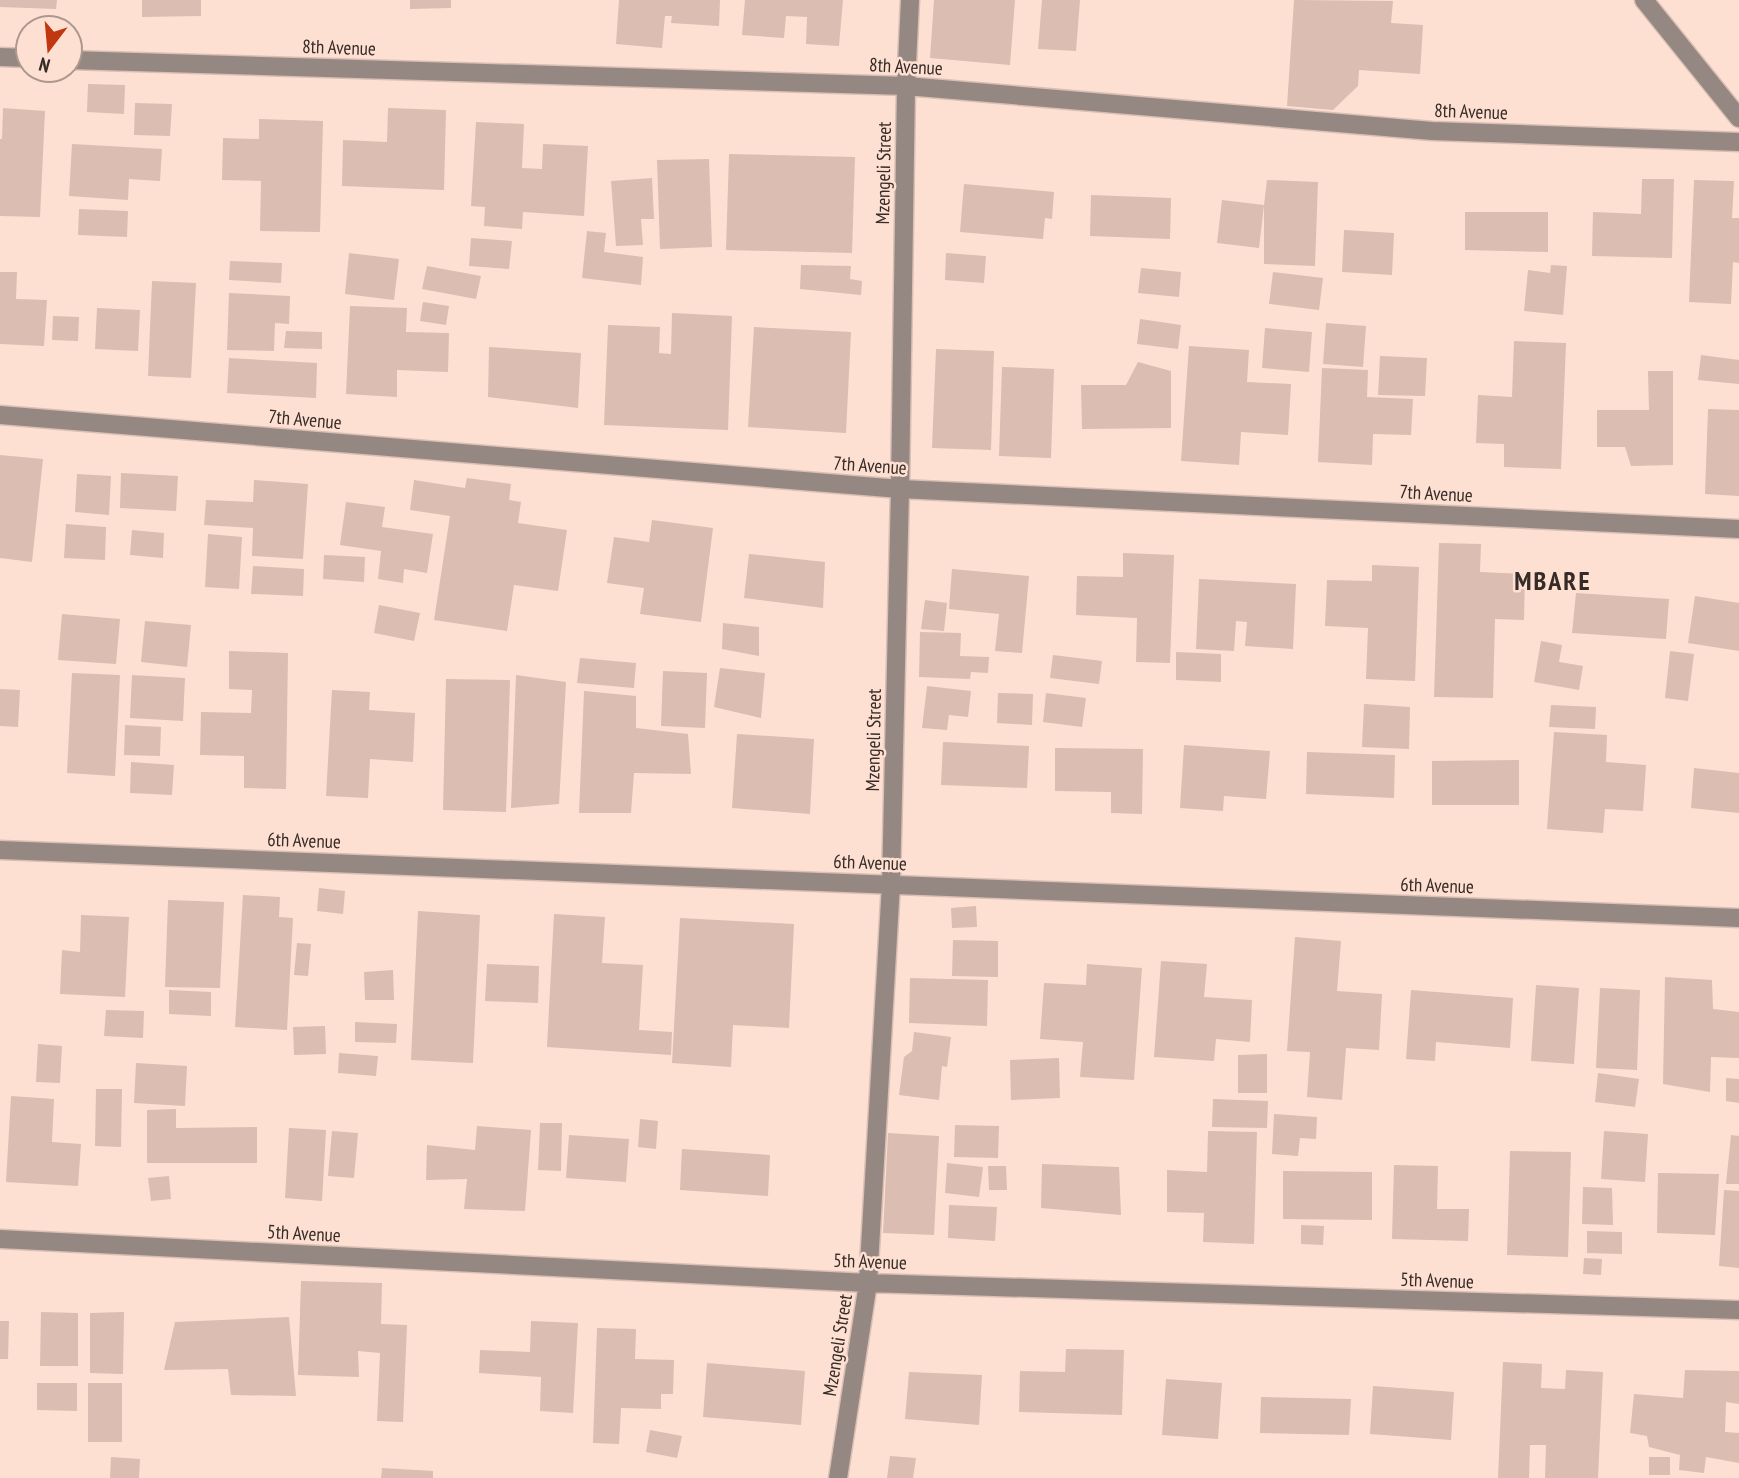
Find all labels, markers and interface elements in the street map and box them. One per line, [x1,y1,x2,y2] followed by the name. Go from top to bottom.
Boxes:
[14,14,84,84] north arrow
[302,34,376,60] street label: 8th Avenue
[36,52,53,78] text: N
[869,52,944,80] street label: 8th Avenue
[1434,98,1508,124] street label: 8th Avenue
[870,121,896,225] street label: Mzengeli Street
[267,404,343,434] street label: 7th Avenue
[832,450,908,480] street label: 7th Avenue
[1399,479,1473,507] street label: 7th Avenue
[1514,564,1592,597] district label: MBARE
[860,688,886,792] street label: Mzengeli Street
[267,827,341,853] street label: 6th Avenue
[833,849,907,875] street label: 6th Avenue
[1400,872,1474,898] street label: 6th Avenue
[267,1219,342,1247] street label: 5th Avenue
[833,1248,907,1274] street label: 5th Avenue
[1400,1267,1474,1293] street label: 5th Avenue
[817,1292,857,1398] street label: Mzengeli Street

